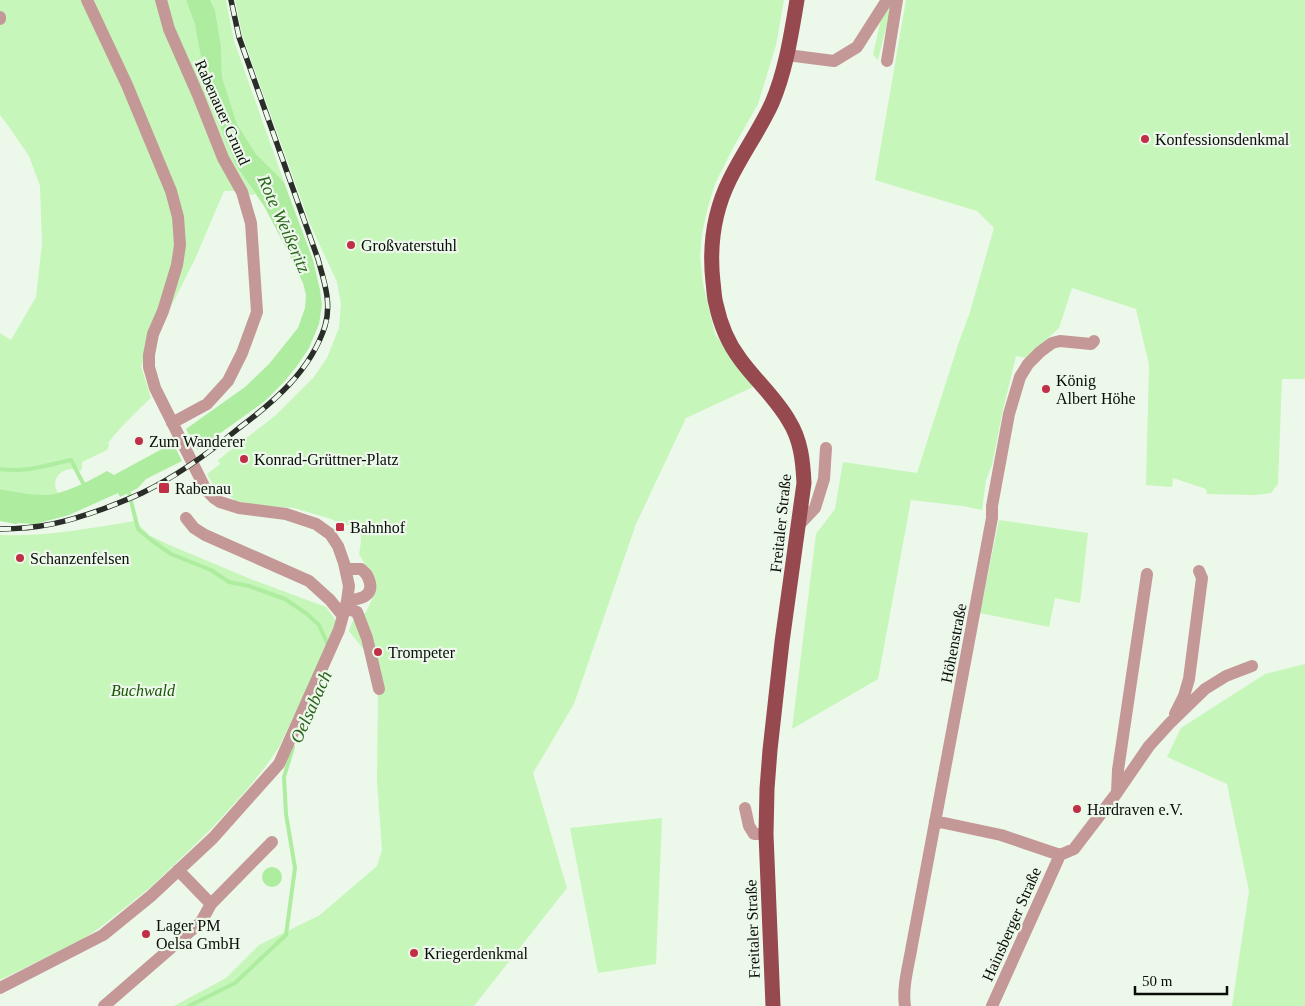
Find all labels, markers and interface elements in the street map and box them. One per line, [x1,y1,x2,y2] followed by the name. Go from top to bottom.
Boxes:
[192,57,253,167] street label: Rabenauer Grund
[1155,131,1290,148] place label: Konfessionsdenkmal
[1139,133,1151,145] marker: Konfessionsdenkmal
[253,171,314,276] water label: Rote Weißeritz
[361,237,458,254] place label: Großvaterstuhl
[345,239,357,251] marker: Großvaterstuhl
[1056,372,1136,407] place label: König Albert Höhe
[1040,383,1052,395] marker: König Albert Höhe
[149,433,245,450] place label: Zum Wanderer
[133,435,145,447] marker: Zum Wanderer
[254,451,399,468] place label: Konrad-Grüttner-Platz
[238,453,250,465] marker: Konrad-Grüttner-Platz
[767,473,794,573] street label: Freitaler Straße
[175,480,231,497] place label: Rabenau
[157,481,171,495] marker: Rabenau
[350,519,406,536] place label: Bahnhof
[334,521,346,533] marker: Bahnhof
[30,550,130,567] place label: Schanzenfelsen
[14,552,26,564] marker: Schanzenfelsen
[937,602,970,684] street label: Höhenstraße
[388,644,456,662] place label: Trompeter
[372,646,384,658] marker: Trompeter
[286,668,336,746] water label: Oelsabach
[111,682,176,699] park label: Buchwald
[1087,801,1183,818] place label: Hardraven e.V.
[1071,803,1083,815] marker: Hardraven e.V.
[979,865,1045,984] street label: Hainsberger Straße
[742,879,763,979] street label: Freitaler Straße
[156,917,240,952] place label: Lager PM Oelsa GmbH
[140,928,152,940] marker: Lager PM Oelsa GmbH
[424,945,529,963] place label: Kriegerdenkmal
[408,947,420,959] marker: Kriegerdenkmal
[1135,964,1228,996] scale bar
[1142,973,1173,989] text: 50 m

